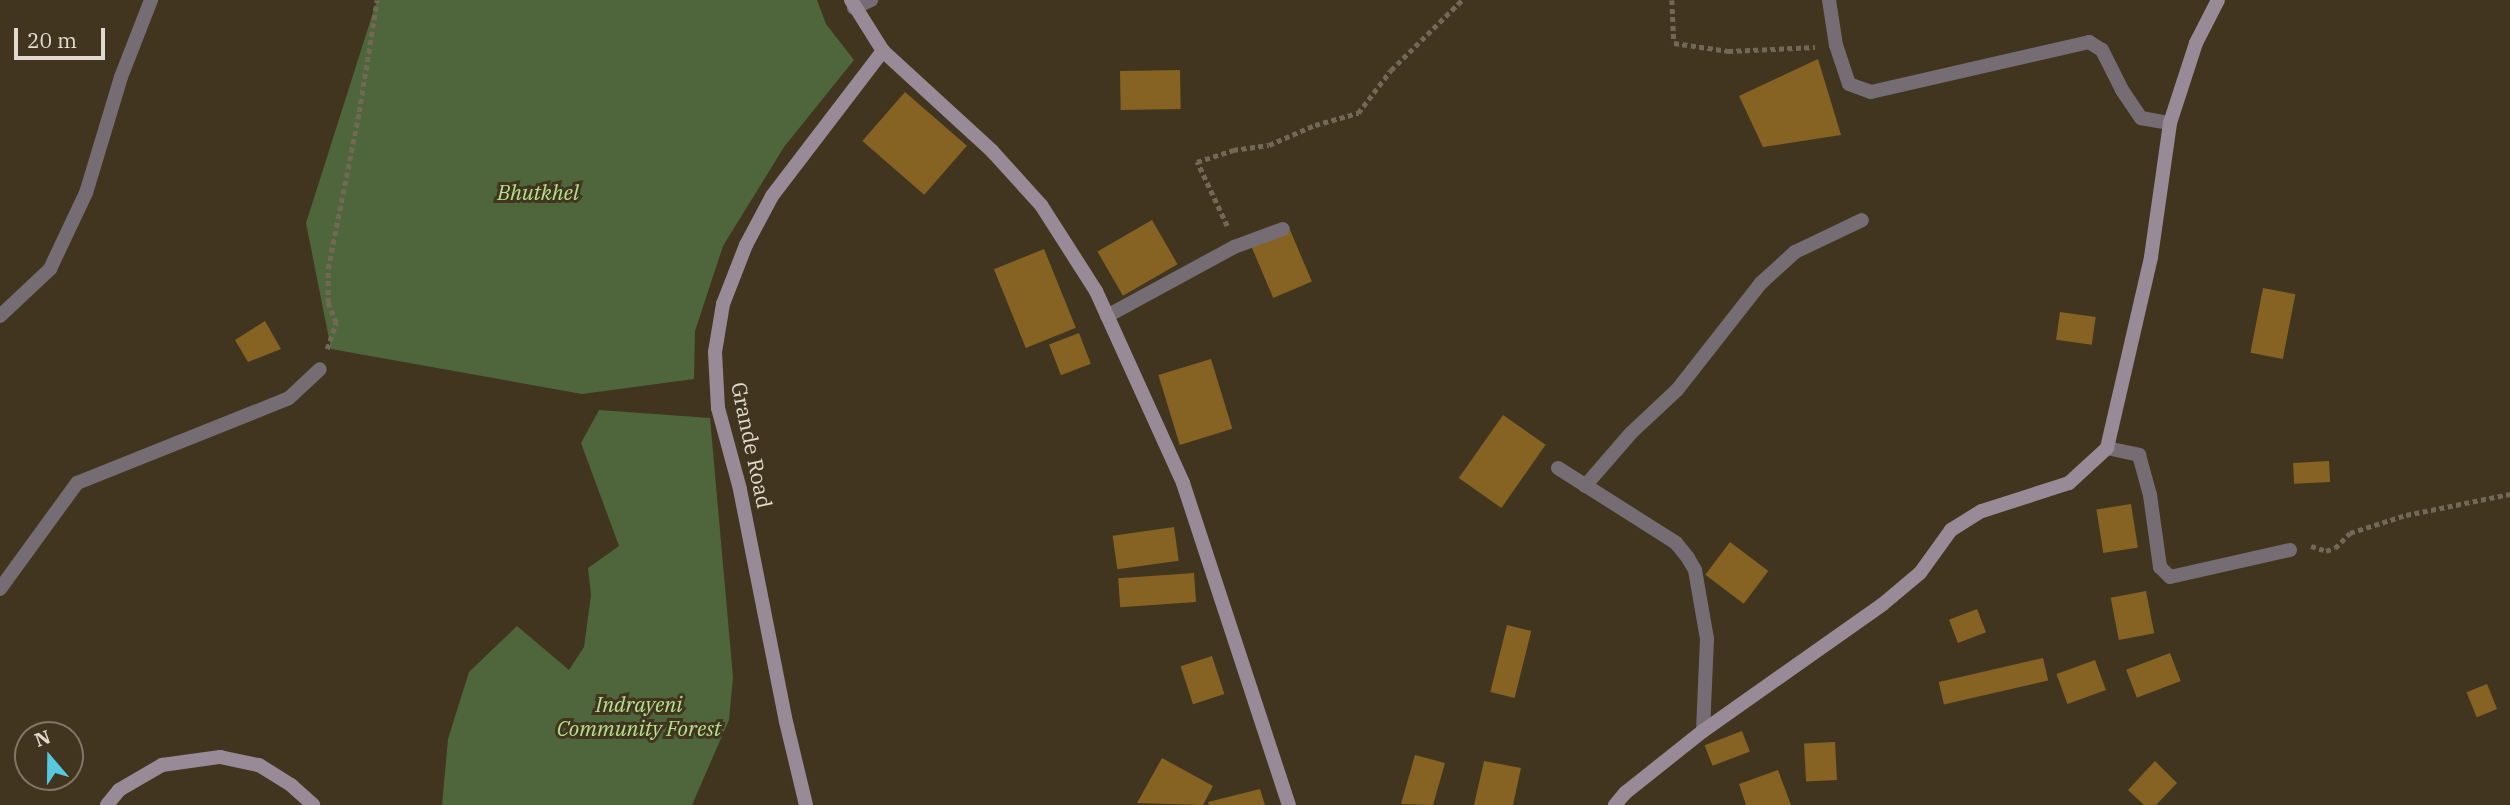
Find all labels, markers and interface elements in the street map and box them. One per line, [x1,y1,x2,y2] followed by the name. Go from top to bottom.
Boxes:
[18,14,108,58] scale bar
[27,26,77,54] text: 20 m
[497,179,579,205] park label: Bhutkhel
[726,380,778,510] street label: Grande Road
[557,691,721,741] park label: Indrayeni Community Forest
[14,721,84,791] north arrow
[31,724,54,752] text: N

